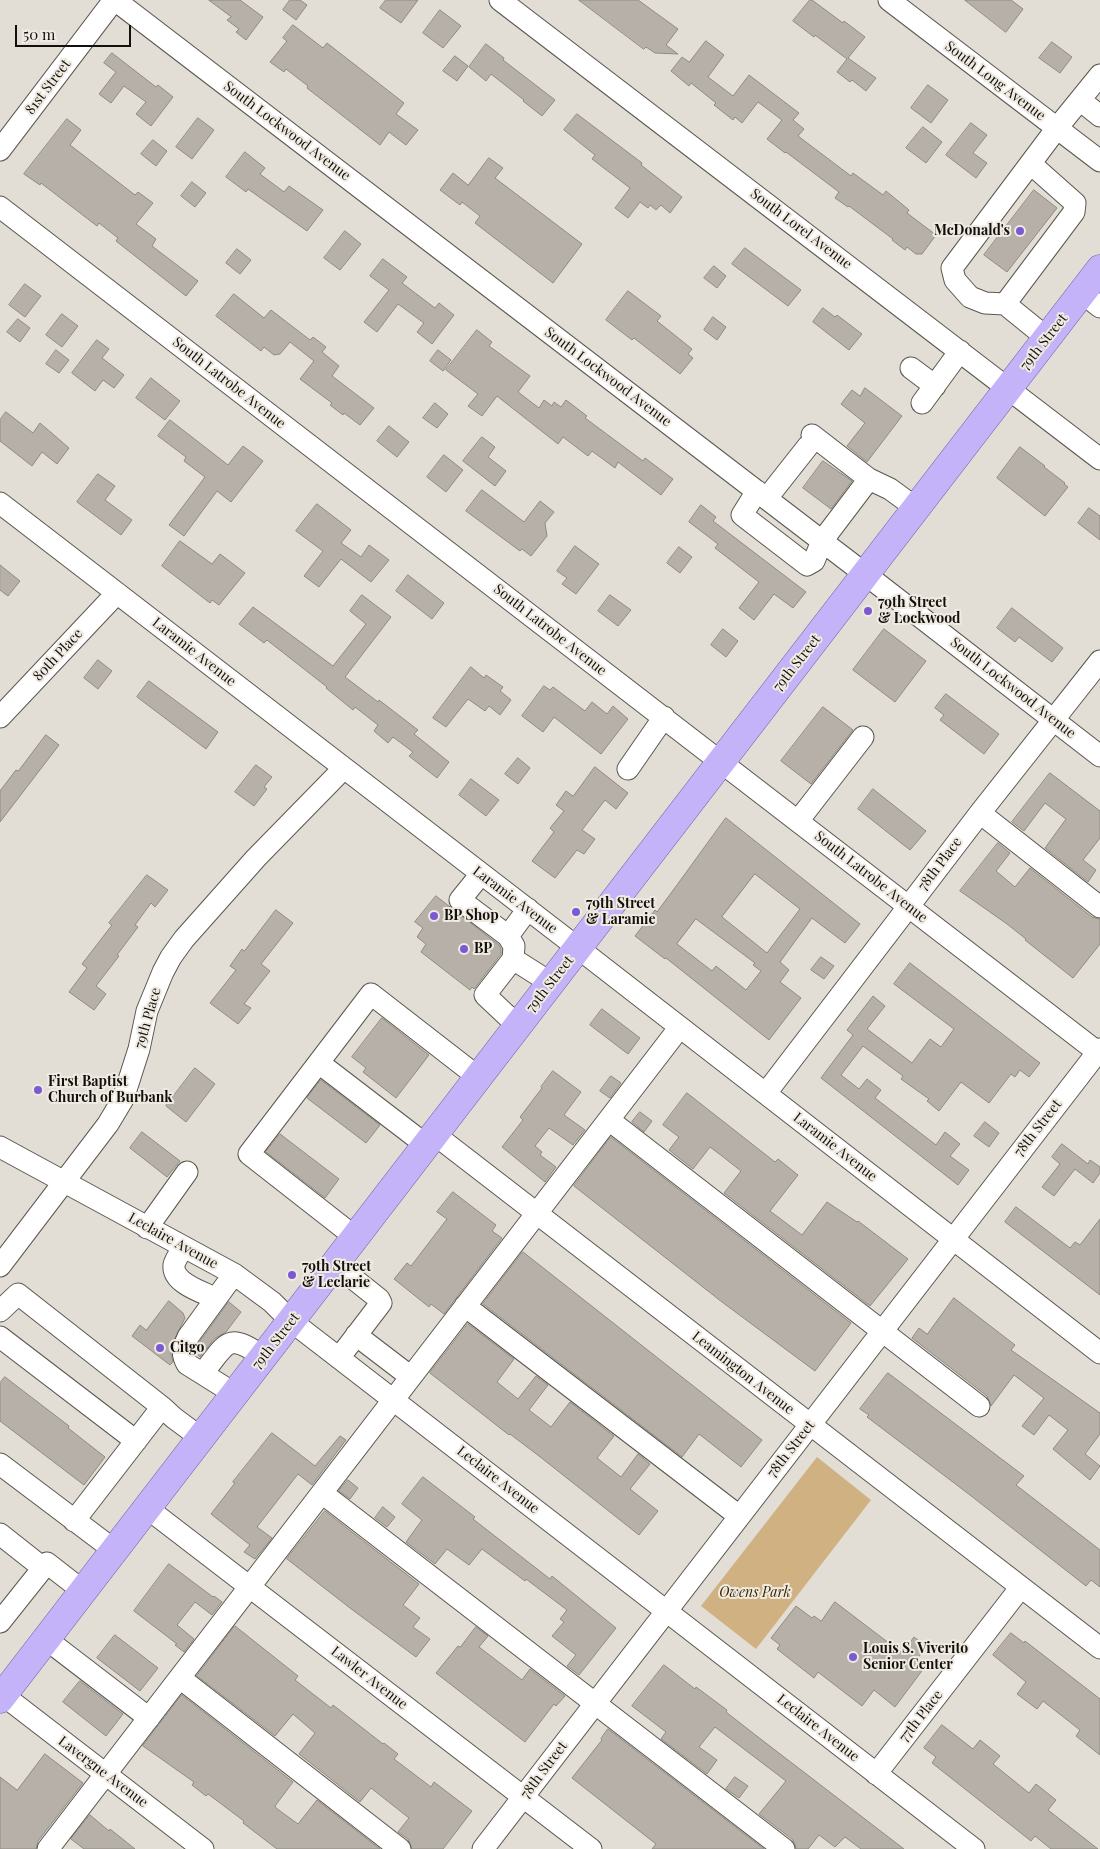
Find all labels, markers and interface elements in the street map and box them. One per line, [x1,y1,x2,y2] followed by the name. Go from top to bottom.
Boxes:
[18,15,134,47] scale bar
[23,24,55,44] text: 50 m
[942,38,1048,124] street label: South Long Avenue
[22,56,74,118] street label: 81st Street
[220,78,354,184] street label: South Lockwood Avenue
[747,185,855,273] street label: South Lorel Avenue
[934,223,1010,239] place label: McDonald's
[1014,225,1026,237] marker: McDonald's
[1017,310,1071,374] street label: 79th Street
[541,324,675,430] street label: South Lockwood Avenue
[169,334,289,432] street label: South Latrobe Avenue
[490,581,610,679] street label: South Latrobe Avenue
[878,595,960,628] place label: 79th Street & Lockwood
[862,605,874,617] marker: 79th Street & Lockwood
[149,614,239,690] street label: Laramie Avenue
[30,625,86,685] street label: 80th Place
[770,631,824,695] street label: 79th Street
[947,634,1079,742] street label: South Lockwood Avenue
[811,828,931,926] street label: South Latrobe Avenue
[914,834,966,894] street label: 78th Place
[469,863,561,937] street label: Laramie Avenue
[586,896,656,929] place label: 79th Street & Laramie
[570,906,582,918] marker: 79th Street & Laramie
[444,908,499,924] place label: BP Shop
[428,910,440,922] marker: BP Shop
[474,941,492,957] place label: BP
[458,943,470,955] marker: BP
[523,952,577,1016] street label: 79th Street
[131,986,165,1050] street label: 79th Place
[48,1074,172,1106] place label: First Baptist Church of Burbank
[32,1084,44,1096] marker: First Baptist Church of Burbank
[1011,1096,1065,1160] street label: 78th Street
[790,1109,880,1185] street label: Laramie Avenue
[125,1209,221,1273] street label: Leclaire Avenue
[302,1259,371,1292] place label: 79th Street & Leclarie
[286,1269,298,1281] marker: 79th Street & Leclarie
[249,1309,303,1373] street label: 79th Street
[689,1328,797,1418] street label: Leamington Avenue
[170,1340,205,1356] place label: Citgo
[154,1342,166,1354] marker: Citgo
[764,1417,818,1481] street label: 78th Street
[453,1443,543,1517] street label: Leclaire Avenue
[719,1585,791,1601] park label: Owens Park
[863,1641,968,1674] place label: Louis S. Viverito Senior Center
[327,1643,411,1713] street label: Lawler Avenue
[847,1651,859,1663] marker: Louis S. Viverito Senior Center
[896,1687,946,1745] street label: 77th Place
[773,1691,863,1765] street label: Leclaire Avenue
[55,1733,151,1811] street label: Lavergne Avenue
[517,1738,571,1802] street label: 78th Street

